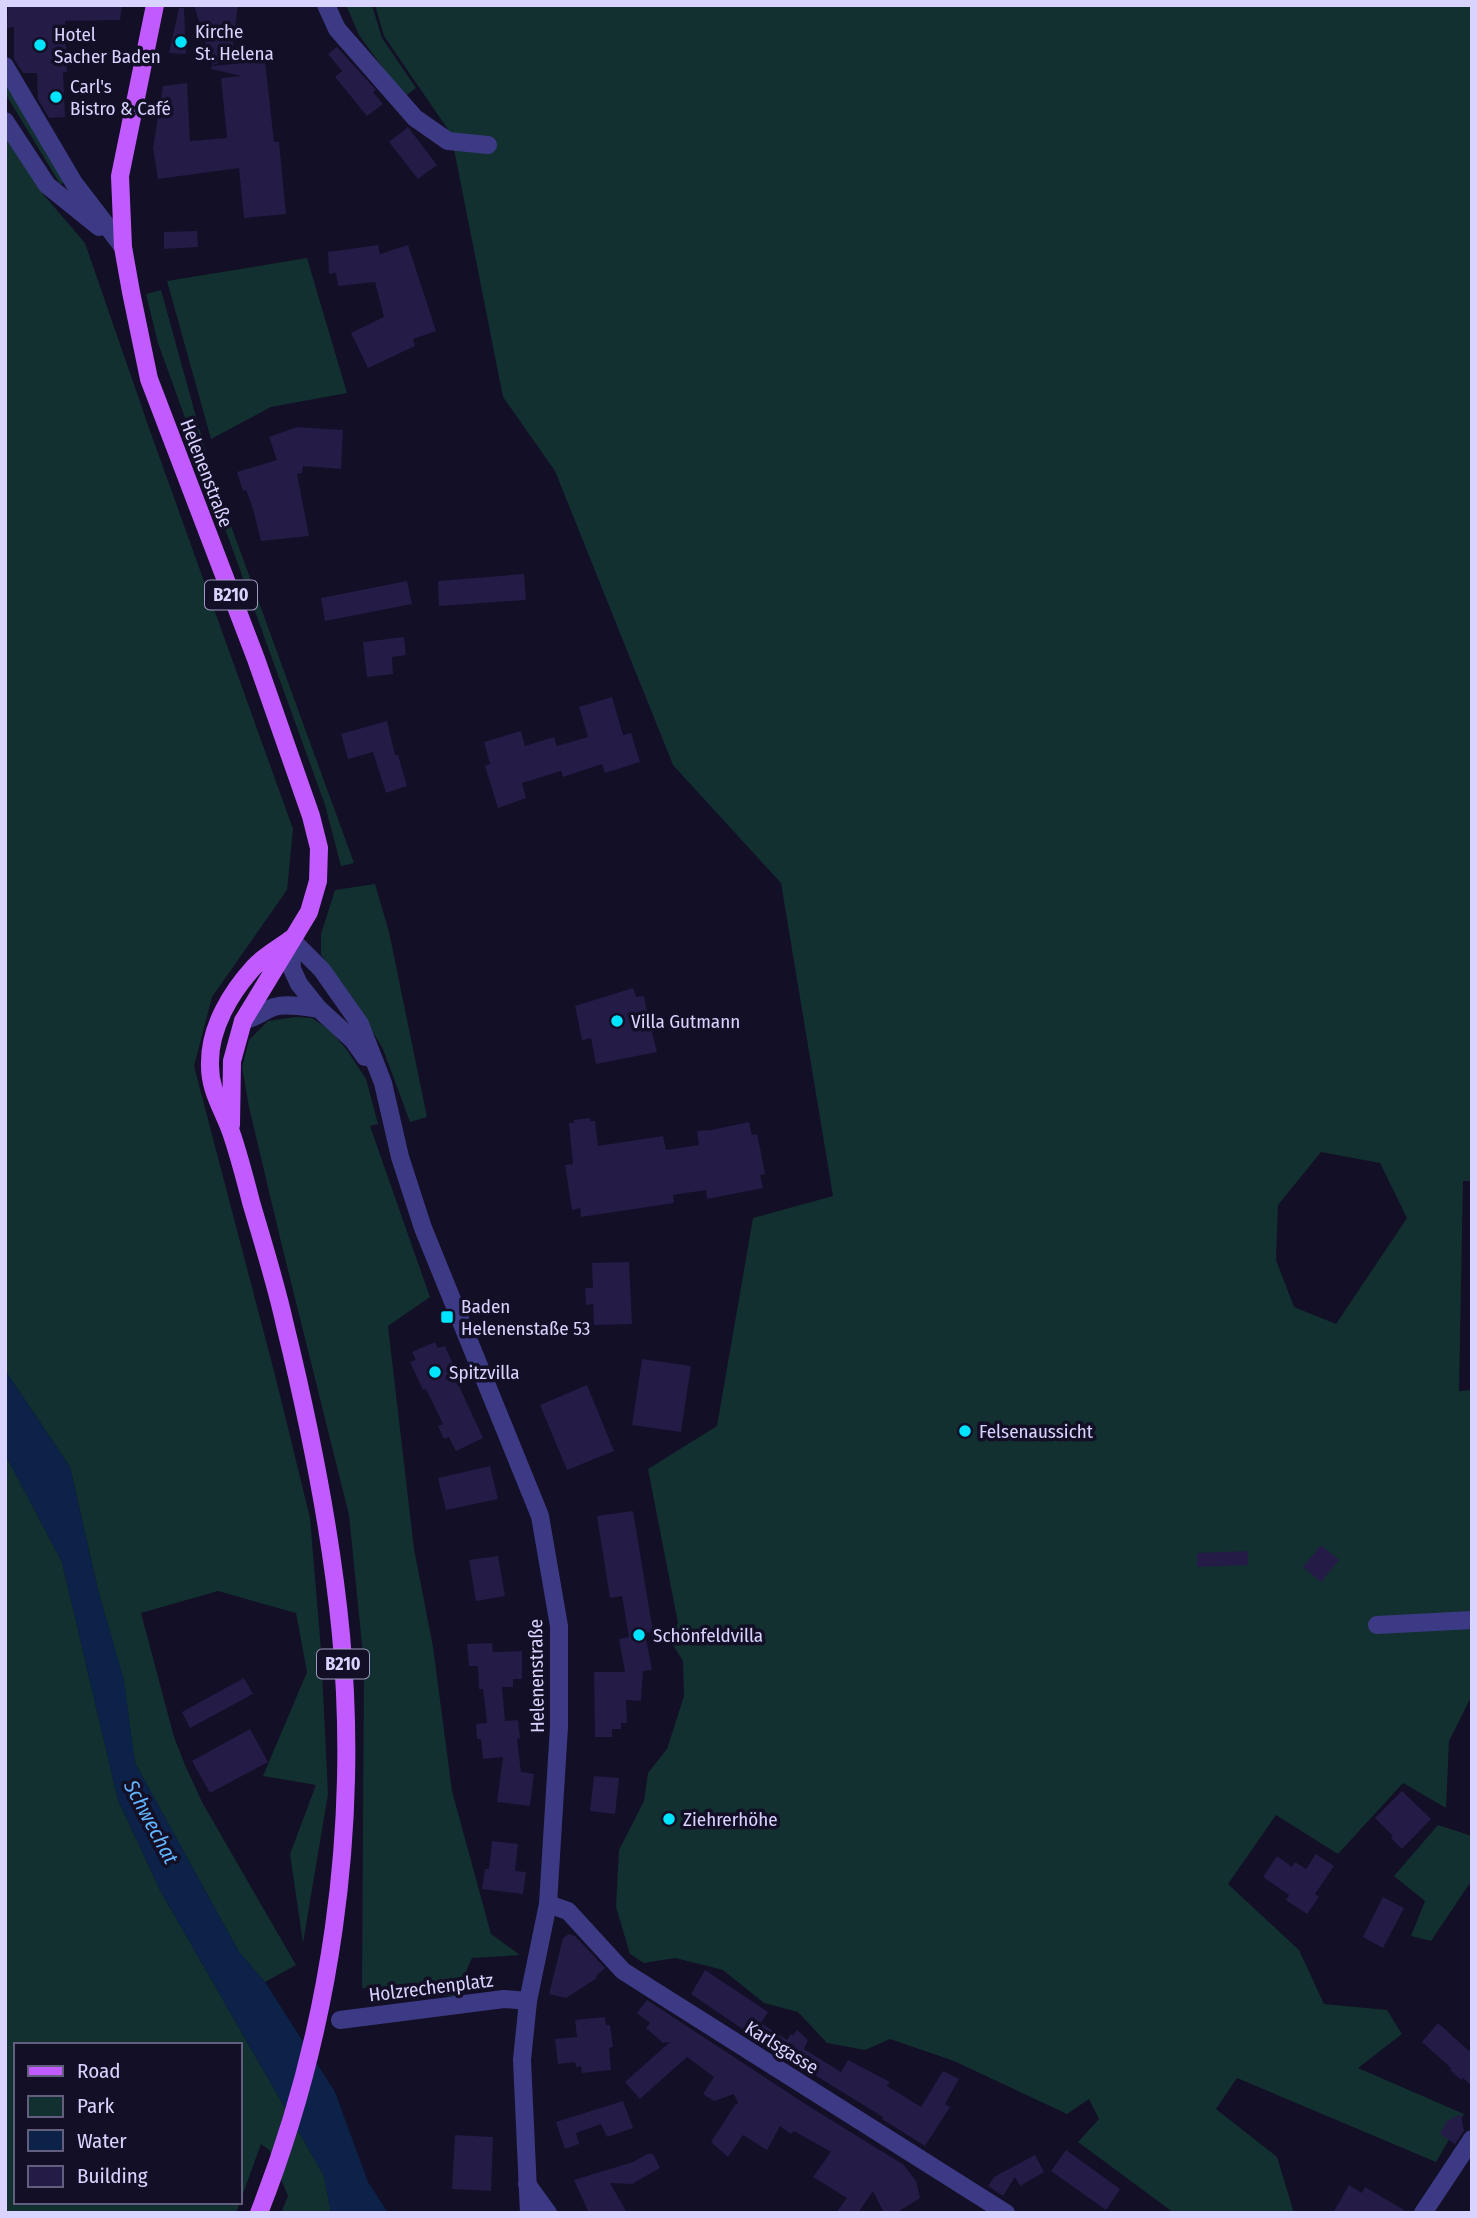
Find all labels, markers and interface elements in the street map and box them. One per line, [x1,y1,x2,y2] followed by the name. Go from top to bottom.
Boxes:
[195,20,274,65] place label: Kirche St. Helena
[54,23,161,68] place label: Hotel Sacher Baden
[173,34,189,50] marker: Kirche St. Helena
[32,37,48,53] marker: Hotel Sacher Baden
[70,75,171,120] place label: Carl's Bistro & Café
[48,89,64,105] marker: Carl's Bistro & Café
[175,416,238,530] street label: Helenenstraße
[205,580,257,610] road number: B210
[631,1010,740,1033] place label: Villa Gutmann
[609,1013,625,1029] marker: Villa Gutmann
[461,1295,590,1340] place label: Baden Helenenstaße 53
[439,1309,455,1325] marker: Baden Helenenstaße 53
[449,1361,520,1384] place label: Spitzvilla
[427,1364,443,1380] marker: Spitzvilla
[979,1420,1094,1443] place label: Felsenaussicht
[957,1423,973,1439] marker: Felsenaussicht
[524,1619,549,1733] street label: Helenenstraße
[653,1624,763,1647] place label: Schönfeldvilla
[631,1627,647,1643] marker: Schönfeldvilla
[317,1650,369,1679] road number: B210
[118,1775,184,1869] water label: Schwechat
[683,1808,778,1831] place label: Ziehrerhöhe
[661,1811,677,1827] marker: Ziehrerhöhe
[367,1968,495,2007] street label: Holzrechenplatz
[741,2016,823,2079] street label: Karlsgasse
[14,2043,242,2204] legend
[77,2058,121,2084] text: Road
[77,2093,115,2119] text: Park
[77,2128,127,2154] text: Water
[77,2163,148,2189] text: Building

